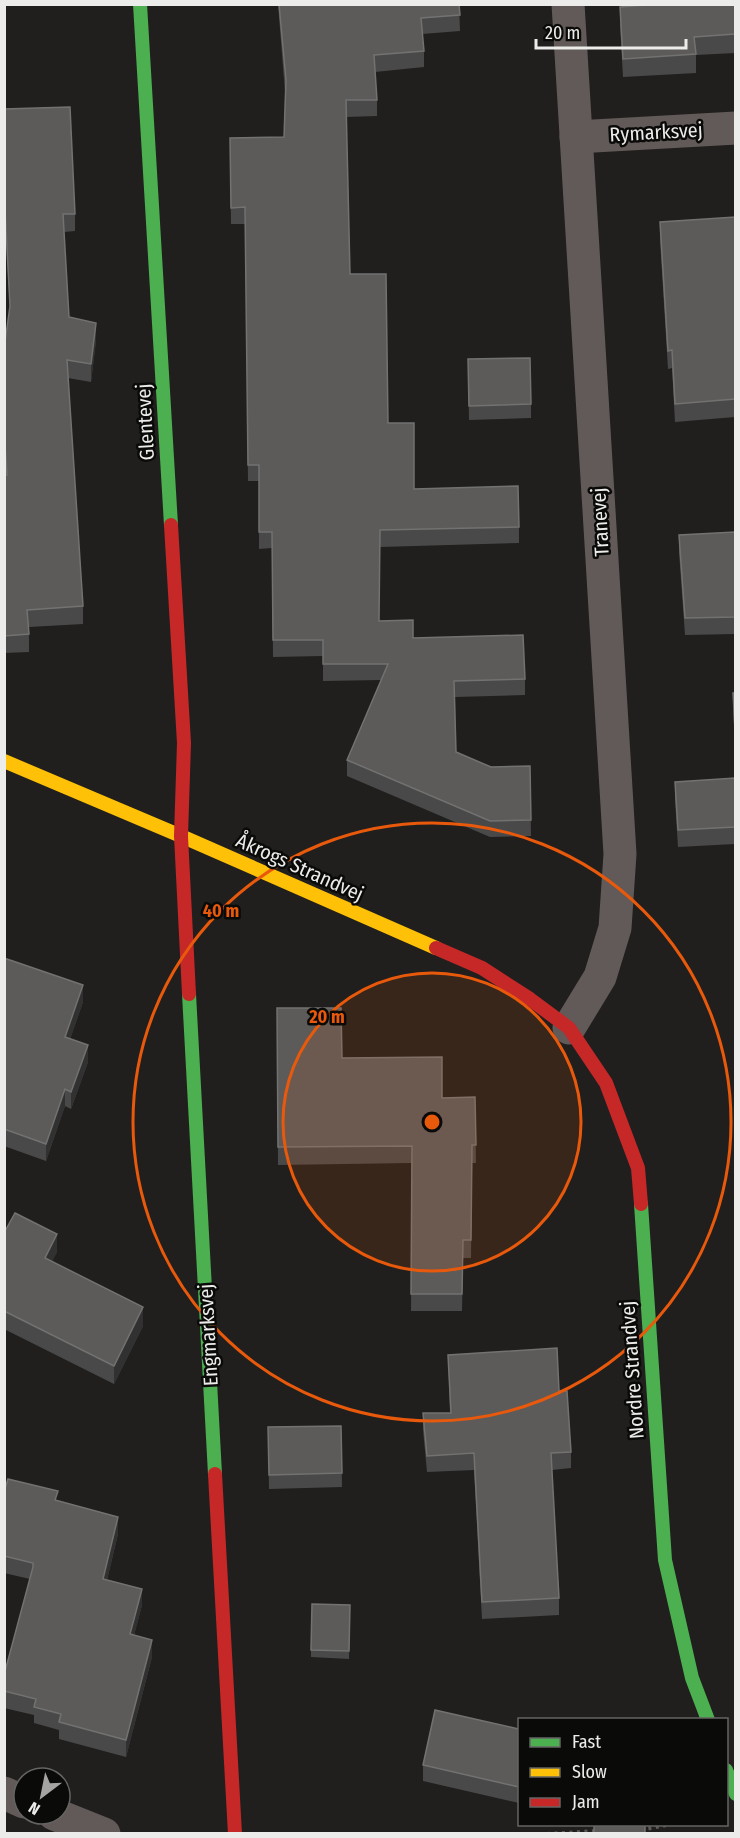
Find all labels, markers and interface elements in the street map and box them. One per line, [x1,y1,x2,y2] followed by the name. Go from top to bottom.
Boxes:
[536,12,686,50] scale bar
[545,22,580,44] text: 20 m
[609,118,703,146] street label: Rymarksvej
[131,383,159,461] street label: Glentevej
[586,487,614,557] street label: Tranevej
[233,827,368,906] street label: Åkrogs Strandvej
[203,900,239,922] text: 40 m
[308,1006,345,1028] text: 20 m
[422,1112,442,1132] centre of rings
[193,1283,223,1387] street label: Engmarksvej
[615,1300,649,1440] street label: Nordre Strandvej
[518,1718,728,1826] legend
[572,1731,601,1753] text: Fast
[572,1761,607,1783] text: Slow
[12,1766,72,1826] north arrow
[572,1791,600,1813] text: Jam
[25,1798,43,1819] text: N

